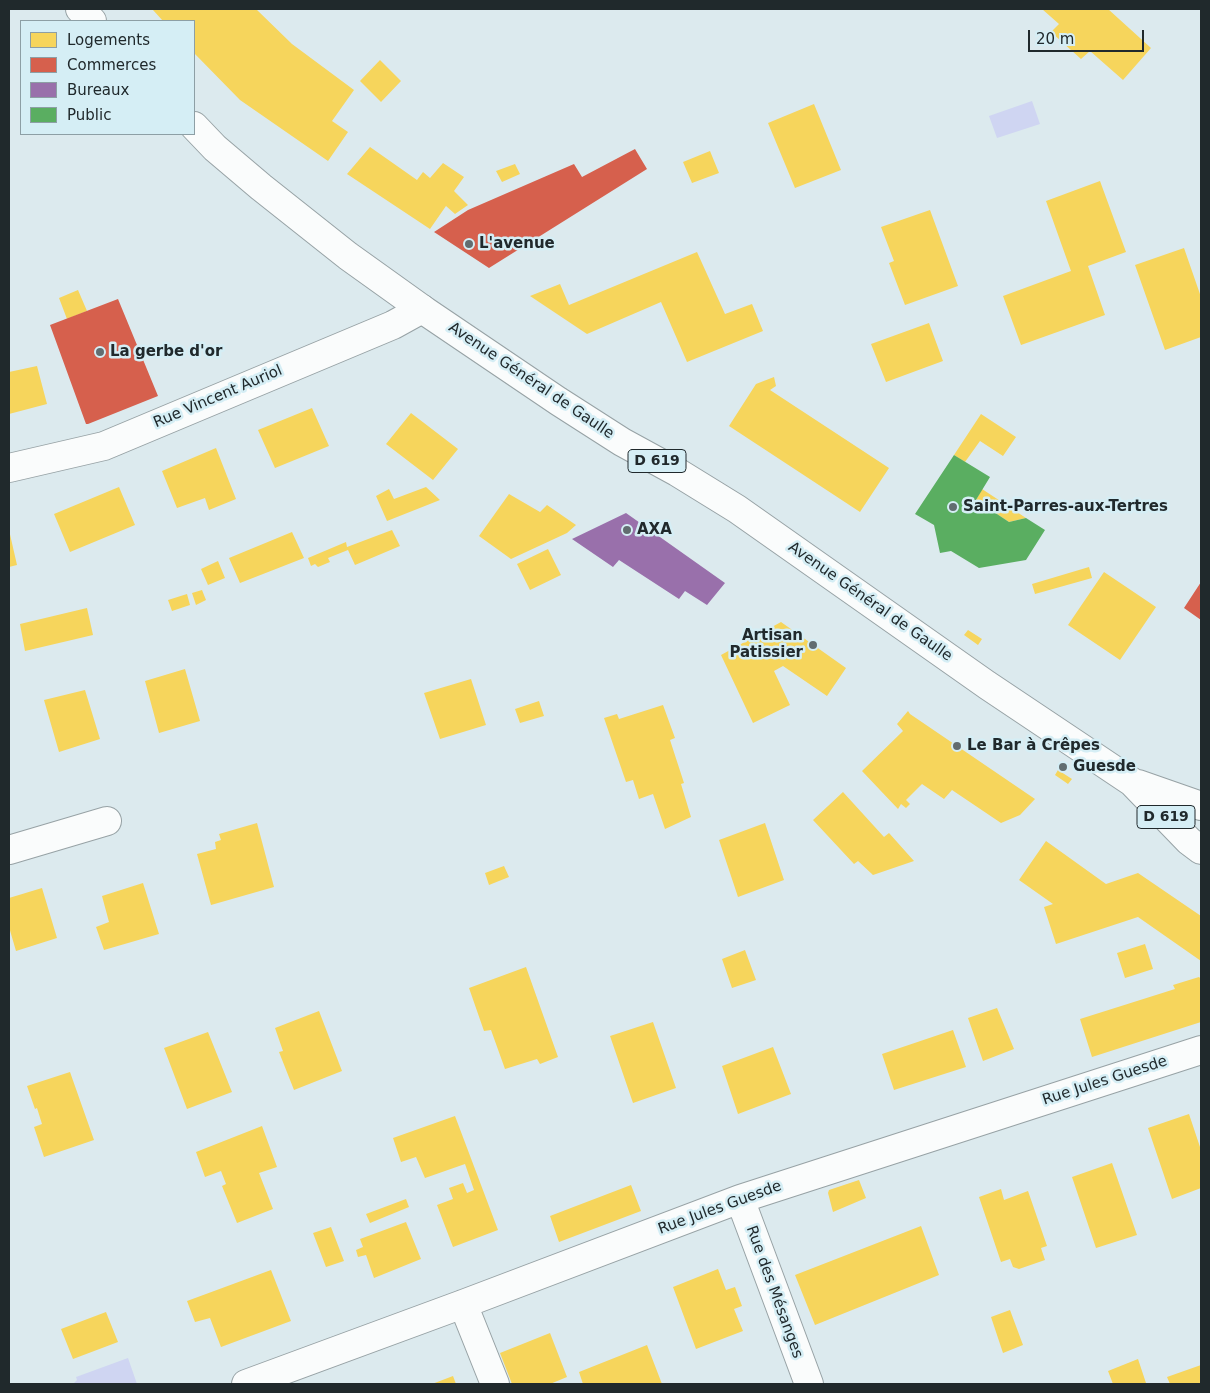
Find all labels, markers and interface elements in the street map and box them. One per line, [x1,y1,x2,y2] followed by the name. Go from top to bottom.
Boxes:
[20,20,195,135] legend
[1030,20,1146,52] scale bar
[1036,30,1074,48] text: 20 m
[67,31,150,49] text: Logements
[67,56,156,74] text: Commerces
[67,81,129,99] text: Bureaux
[67,106,111,124] text: Public
[479,235,555,253] place label: L'avenue
[463,238,475,250] marker: L'avenue
[445,319,617,443] street label: Avenue Général de Gaulle
[110,343,222,361] place label: La gerbe d'or
[94,346,106,358] marker: La gerbe d'or
[151,362,285,432] street label: Rue Vincent Auriol
[628,450,686,472] road number: D 619
[963,498,1168,516] place label: Saint-Parres-aux-Tertres
[947,501,959,513] marker: Saint-Parres-aux-Tertres
[637,521,672,539] place label: AXA
[621,524,633,536] marker: AXA
[785,538,955,666] street label: Avenue Général de Gaulle
[729,627,803,662] place label: Artisan Patissier
[807,639,819,651] marker: Artisan Patissier
[967,737,1100,755] place label: Le Bar à Crêpes
[951,740,963,752] marker: Le Bar à Crêpes
[1073,758,1136,776] place label: Guesde
[1057,761,1069,773] marker: Guesde
[1137,806,1195,829] road number: D 619
[1040,1052,1170,1110] street label: Rue Jules Guesde
[656,1177,784,1239] street label: Rue Jules Guesde
[742,1223,806,1361] street label: Rue des Mésanges

